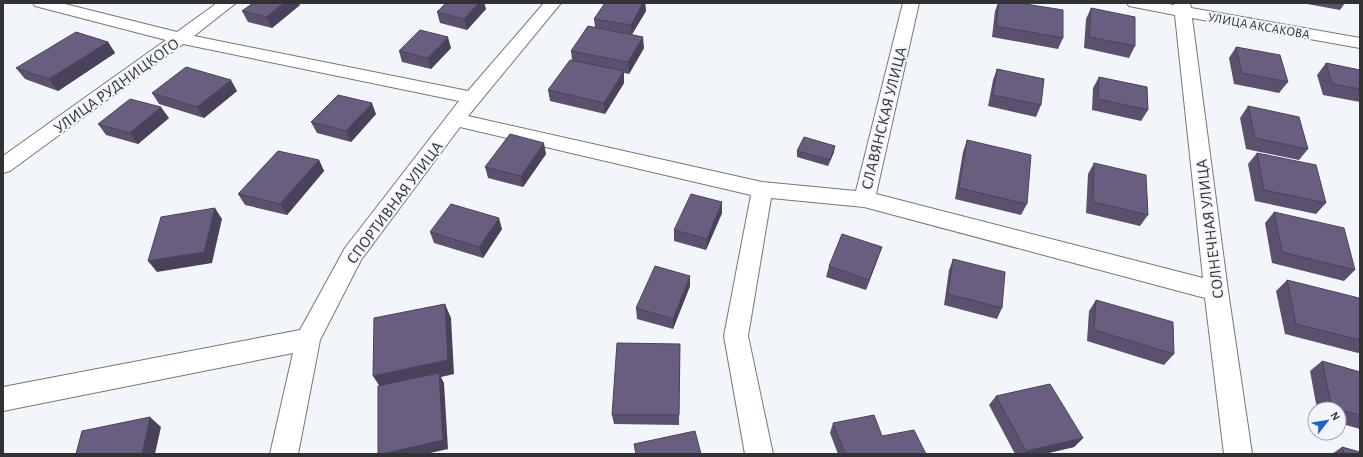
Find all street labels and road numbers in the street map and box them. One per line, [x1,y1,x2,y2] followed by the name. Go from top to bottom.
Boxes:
[1207,11,1311,42] street label: УЛИЦА АКСАКОВА
[51,35,182,136] street label: УЛИЦА РУДНИЦКОГО
[859,45,910,191] street label: СЛАВЯНСКАЯ УЛИЦА
[344,138,446,267] street label: СПОРТИВНАЯ УЛИЦА
[1193,158,1226,299] street label: СОЛНЕЧНАЯ УЛИЦА

